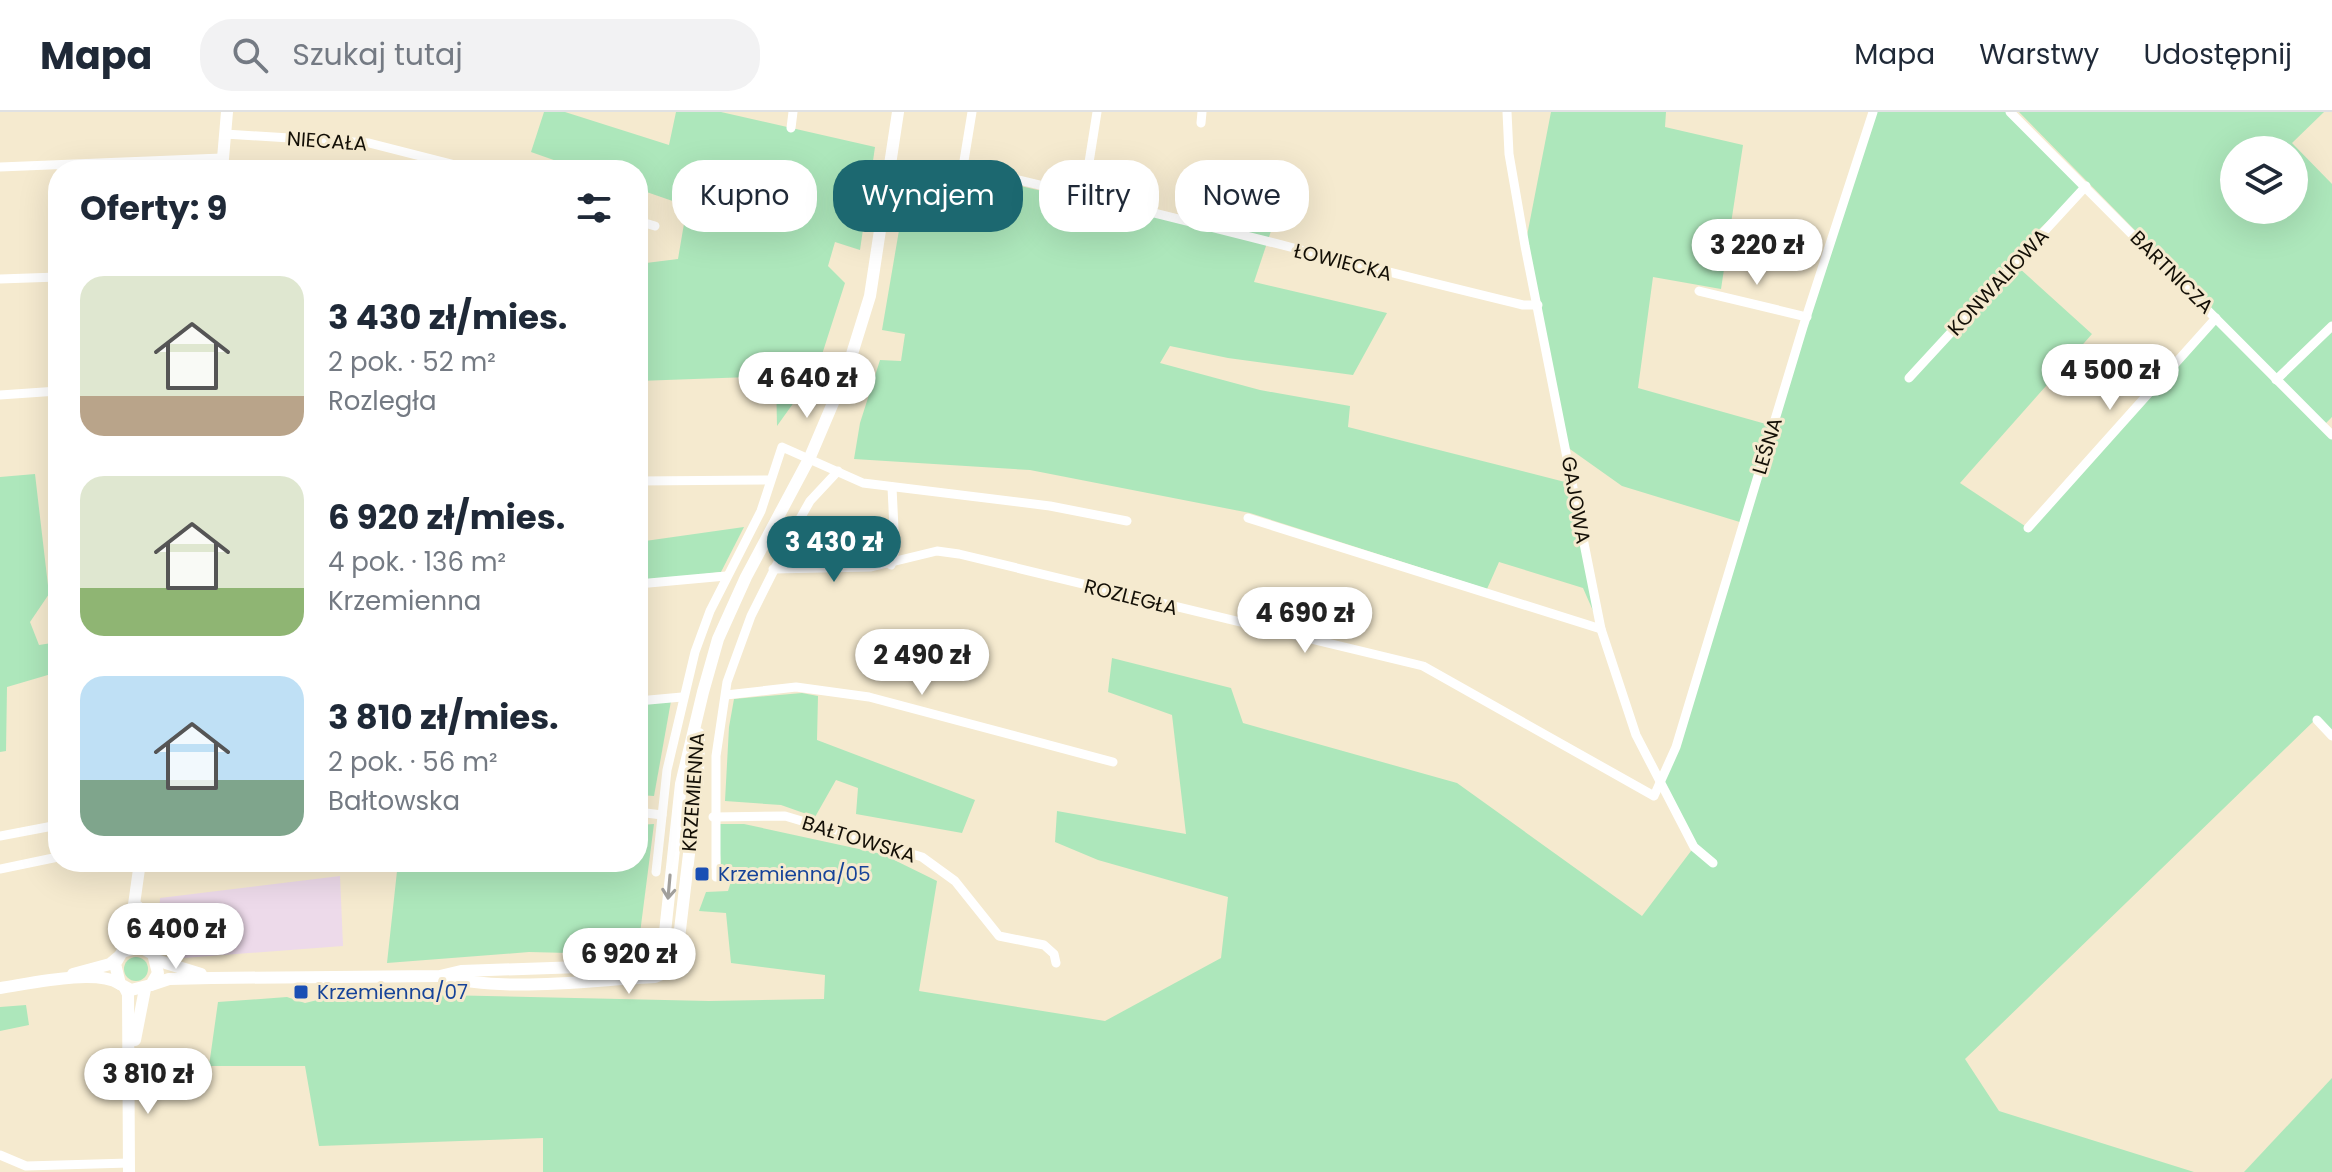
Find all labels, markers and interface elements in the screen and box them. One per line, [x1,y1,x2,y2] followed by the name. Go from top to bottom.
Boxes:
[200,19,760,91] search box
[40,29,152,82] text: Mapa
[228,33,272,77] icon: search
[292,33,463,76] text: Szukaj tutaj
[1854,35,1935,74] text: Mapa
[1979,35,2099,74] text: Warstwy
[2143,35,2292,74] text: Udostępnij
[286,124,368,158] street label: NIECAŁA
[2220,136,2308,224] map controls
[2220,136,2308,224] button: layers
[672,160,817,232] chip: Kupno
[833,160,1023,232] chip: Wynajem
[1039,160,1159,232] chip: Filtry
[1175,160,1309,232] chip: Nowe
[80,184,228,232] text: Oferty: 9
[572,186,616,230] icon: filters
[1674,219,1840,287] pin: 3 220 zł
[1941,222,2055,342] street label: KONWALIOWA
[2124,224,2220,320] street label: BARTNICZA
[1710,227,1804,263] text: 3 220 zł
[1291,236,1395,288] street label: ŁOWIECKA
[328,293,567,341] text: 3 430 zł/mies.
[144,308,240,404] icon: home
[328,344,496,380] text: 2 pok. · 52 m²
[2027,344,2193,412] pin: 4 500 zł
[724,352,890,420] pin: 4 640 zł
[2060,352,2160,388] text: 4 500 zł
[757,360,857,396] text: 4 640 zł
[328,383,436,419] text: Rozległa
[1745,414,1789,478] street label: LEŚNA
[1555,454,1597,546] street label: GAJOWA
[328,493,565,541] text: 6 920 zł/mies.
[144,508,240,604] icon: home
[751,516,917,584] pin: 3 430 zł
[785,524,883,560] text: 3 430 zł
[328,544,506,580] text: 4 pok. · 136 m²
[1081,572,1181,622] street label: ROZLEGŁA
[328,583,481,619] text: Krzemienna
[1222,587,1388,655] pin: 4 690 zł
[1255,595,1355,631] text: 4 690 zł
[839,629,1005,697] pin: 2 490 zł
[873,637,971,673] text: 2 490 zł
[328,693,559,741] text: 3 810 zł/mies.
[144,708,240,804] icon: home
[675,732,711,852] street label: KRZEMIENNA
[328,744,498,780] text: 2 pok. · 56 m²
[328,783,460,819] text: Bałtowska
[799,808,919,870] street label: BAŁTOWSKA
[718,860,871,888] place label: Krzemienna/05
[693,865,711,883] marker: Krzemienna/05
[661,873,676,900] one-way arrow
[93,903,259,971] pin: 6 400 zł
[126,911,226,947] text: 6 400 zł
[546,928,712,996] pin: 6 920 zł
[581,936,677,972] text: 6 920 zł
[317,978,468,1006] place label: Krzemienna/07
[292,983,310,1001] marker: Krzemienna/07
[65,1048,231,1116] pin: 3 810 zł
[102,1056,194,1092] text: 3 810 zł

